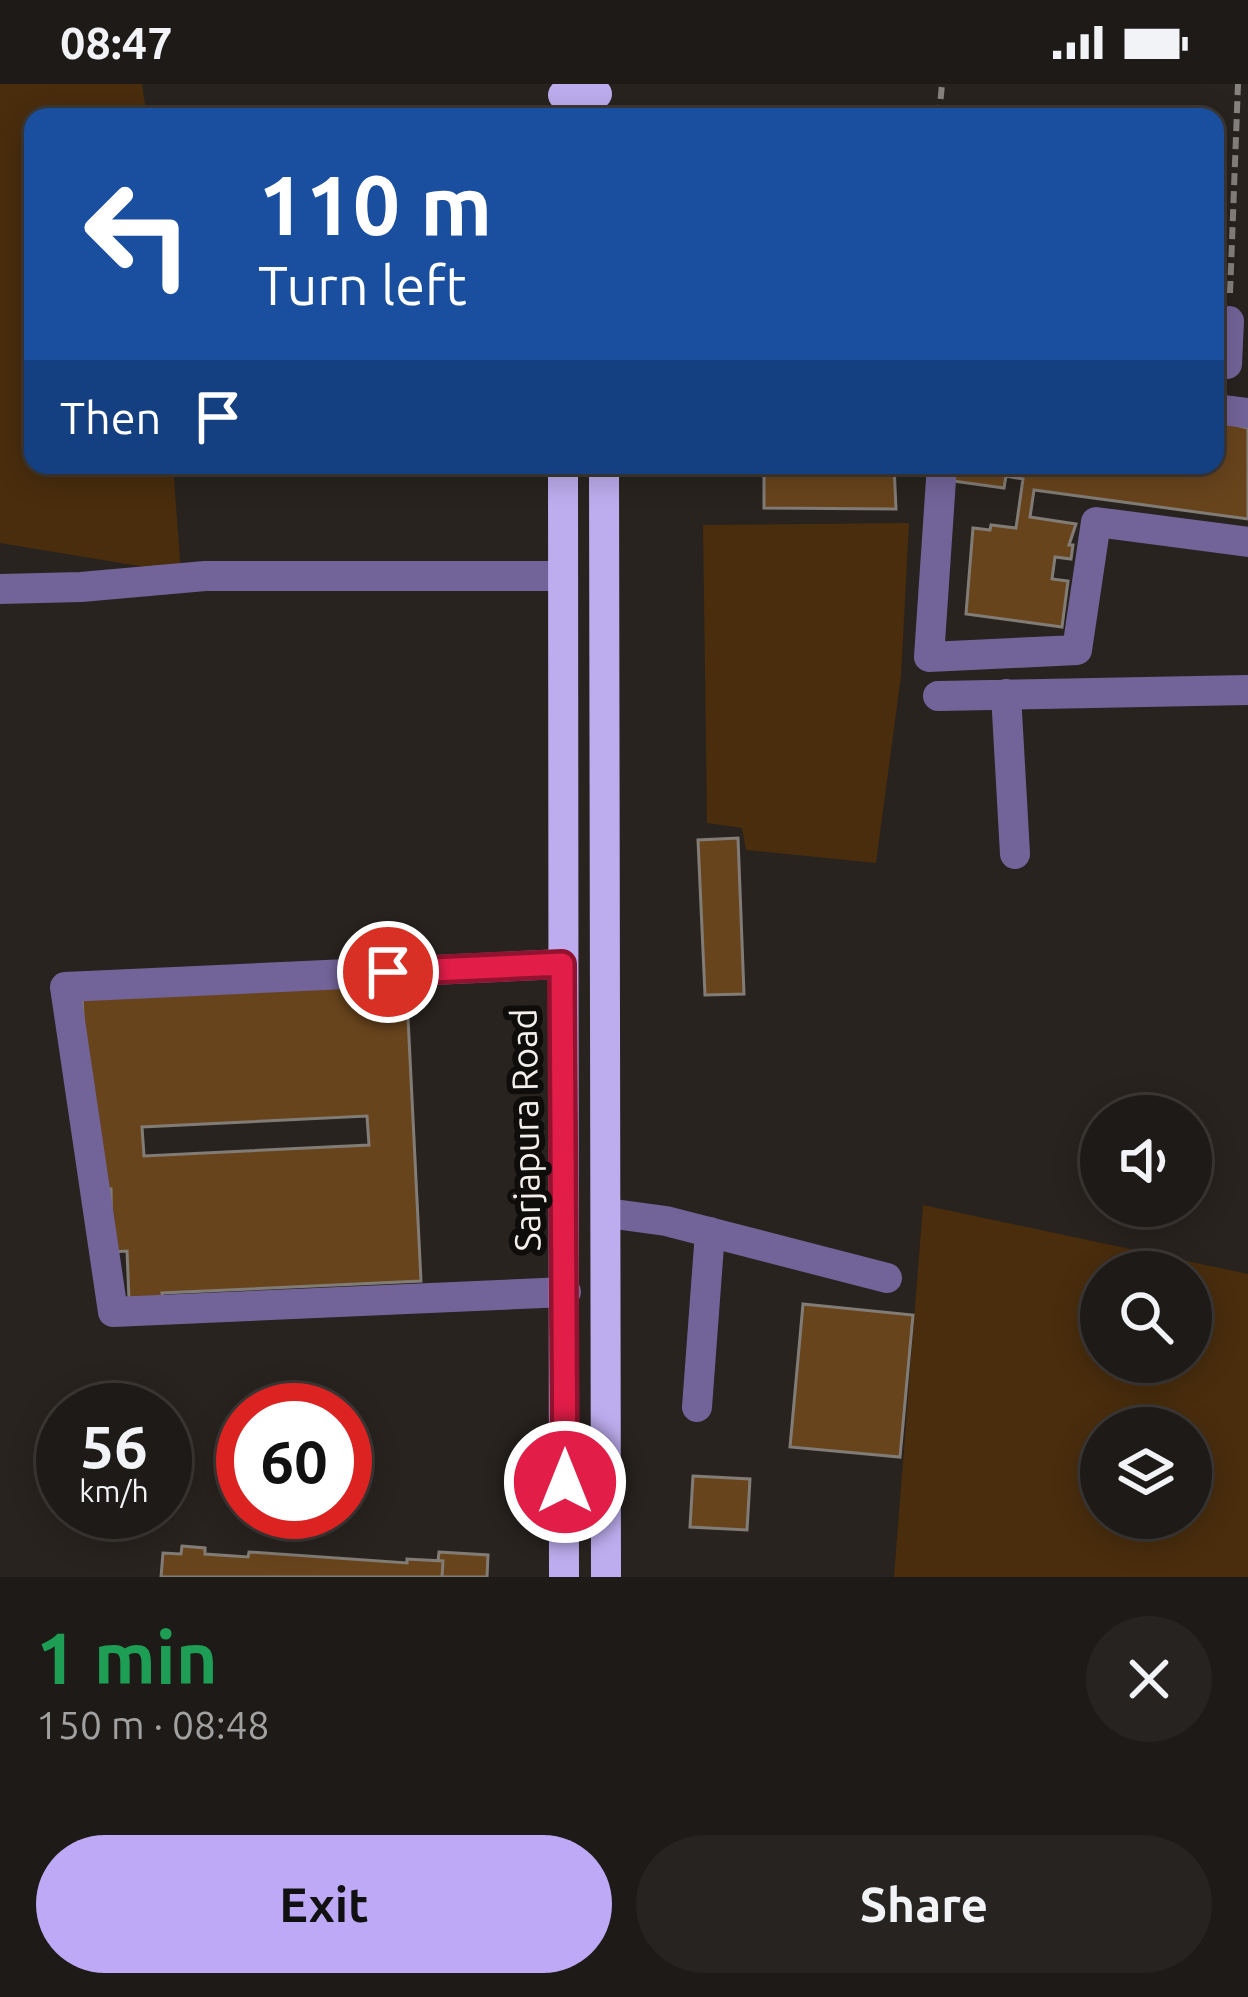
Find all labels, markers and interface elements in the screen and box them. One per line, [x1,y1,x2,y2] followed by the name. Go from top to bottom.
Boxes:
[60,17,173,68] text: 08:47
[60,156,216,312] icon: left
[258,157,492,251] text: 110 m
[258,255,467,315] text: Turn left
[185,384,251,450] icon: arrive
[60,392,161,443] text: Then
[337,921,439,1023] pin
[355,939,421,1005] icon: arrive
[502,1008,548,1252] street label: Sarjapura Road
[1080,1095,1212,1539] map controls
[1080,1095,1212,1227] button: sound
[1080,1251,1212,1383] button: search
[216,1383,372,1539] speed limit sign: 60
[1080,1407,1212,1539] button: layers
[80,1412,148,1479] text: 56
[502,1419,628,1545] position arrow
[79,1474,149,1508] text: km/h
[1086,1616,1212,1742] button: close
[36,1617,218,1698] text: 1 min
[36,1703,270,1746] text: 150 m · 08:48
[36,1835,612,1973] button: Exit
[636,1835,1212,1973] button: Share

